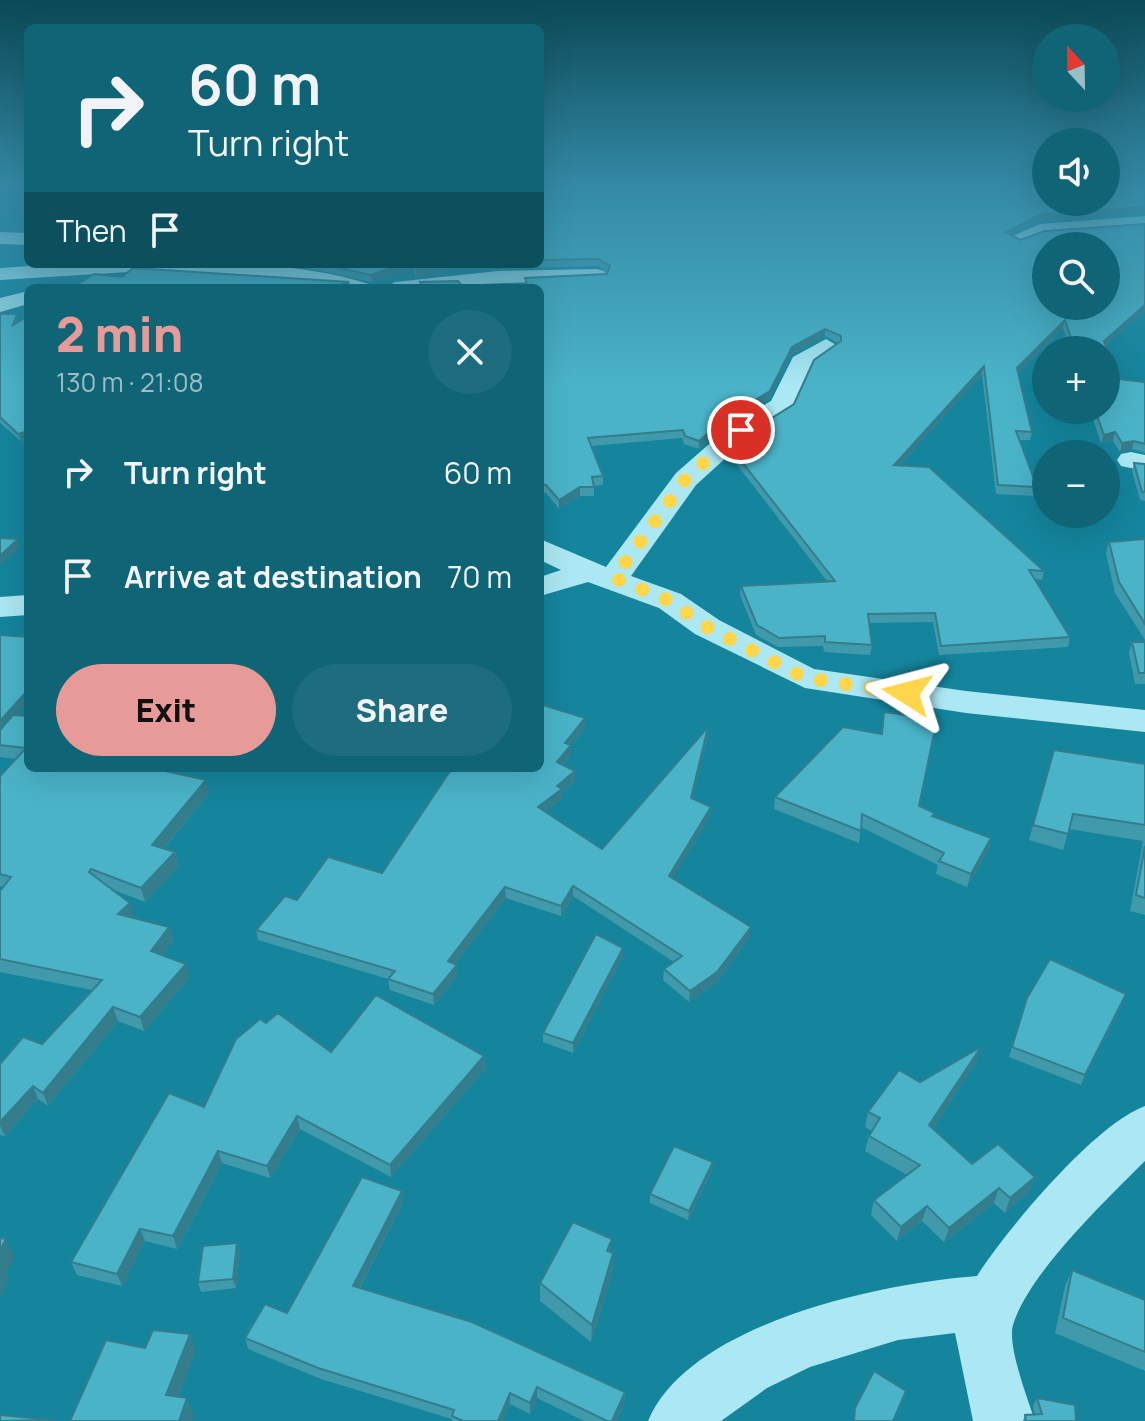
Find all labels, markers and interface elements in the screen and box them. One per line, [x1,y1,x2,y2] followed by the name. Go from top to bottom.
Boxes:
[1032,24,1120,112] north arrow
[1032,24,1120,528] map controls
[188,45,321,122] text: 60 m
[56,56,160,160] icon: right
[188,118,349,167] text: Turn right
[1032,128,1120,216] button: sound
[143,208,187,252] icon: arrive
[56,210,127,251] text: Then
[1032,232,1120,320] button: search
[56,301,183,366] text: 2 min
[428,310,512,394] button: close
[1032,336,1120,424] button: +
[56,364,204,400] text: 130 m · 21:08
[707,396,775,464] pin
[719,408,763,452] icon: arrive
[1032,440,1120,528] button: −
[56,450,100,494] icon: right
[124,452,267,493] text: Turn right
[444,452,512,493] text: 60 m
[56,554,100,598] icon: arrive
[124,556,422,597] text: Arrive at destination
[447,556,512,597] text: 70 m
[865,651,949,735] position arrow
[56,664,276,756] button: Exit
[292,664,512,756] button: Share

